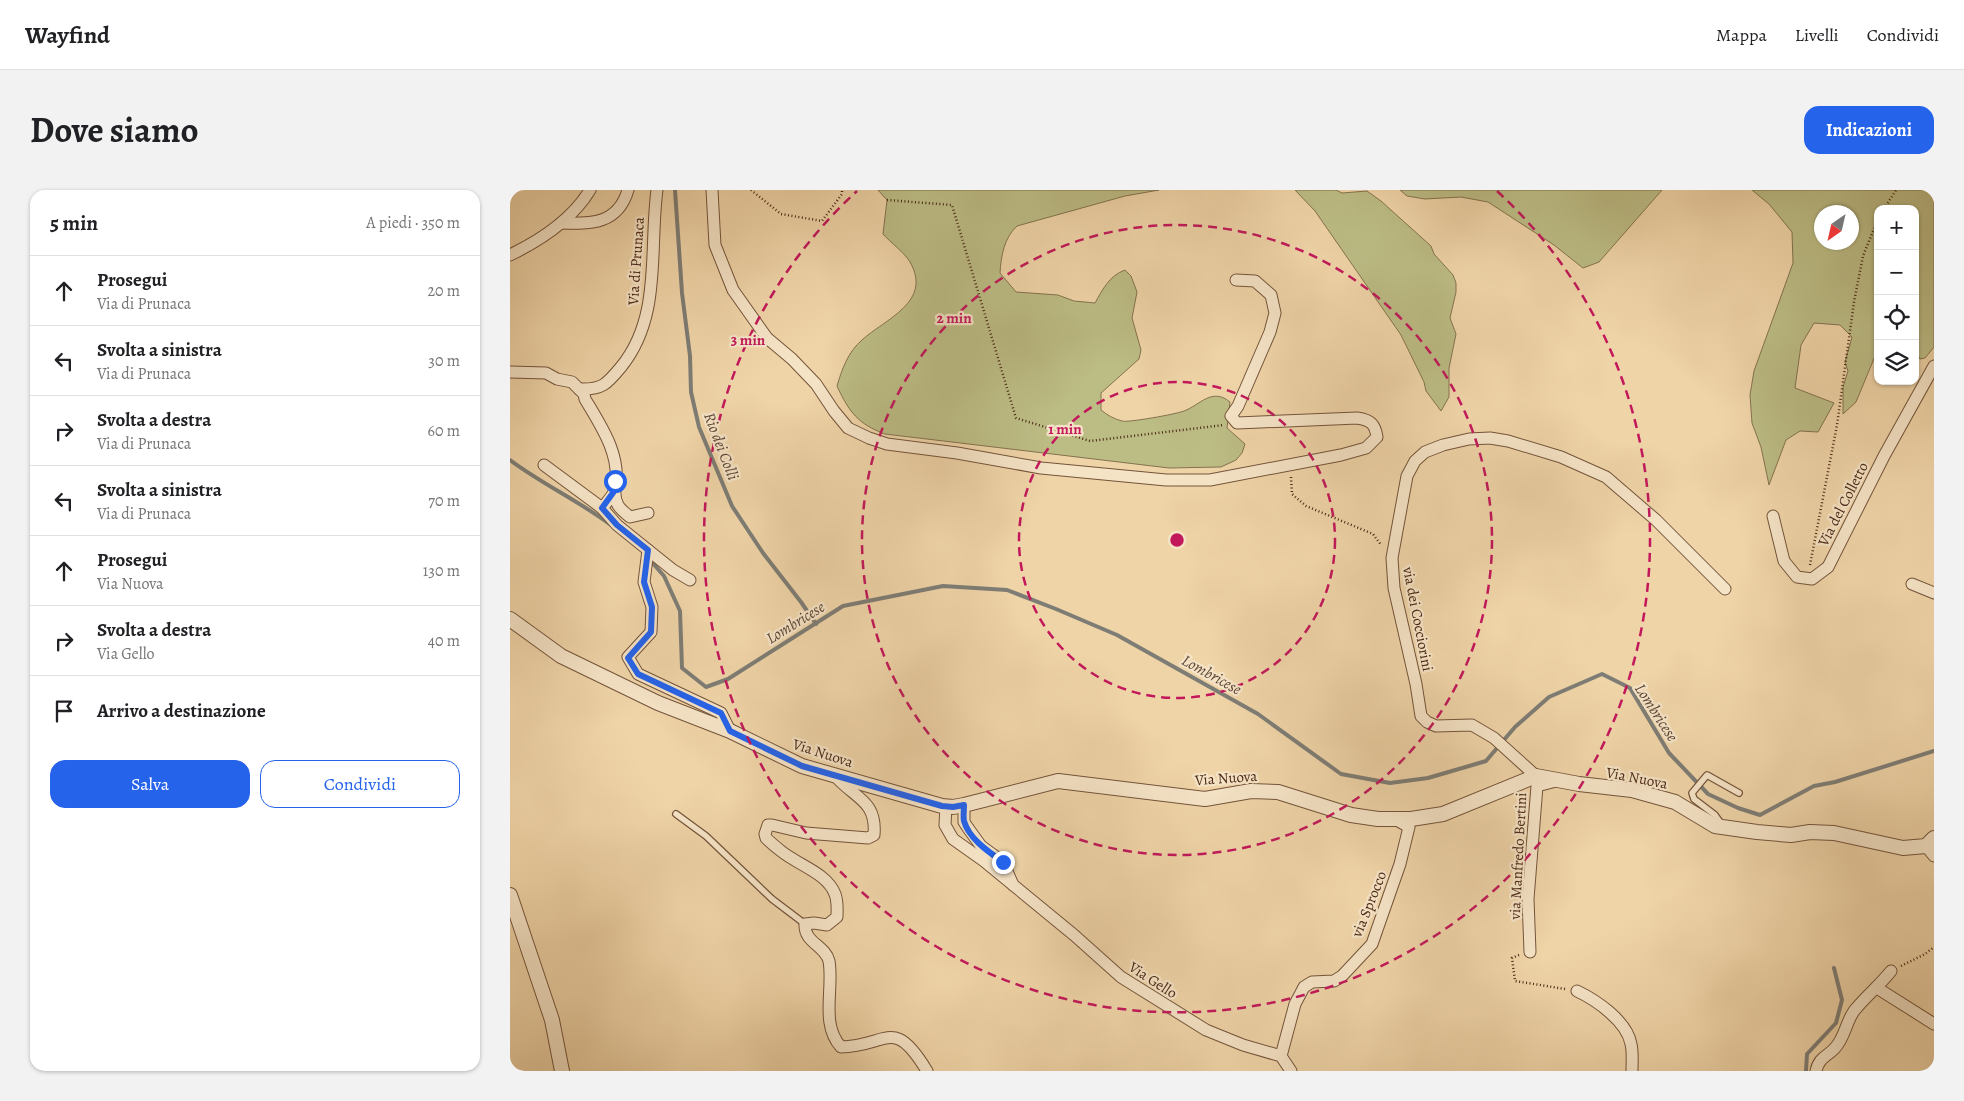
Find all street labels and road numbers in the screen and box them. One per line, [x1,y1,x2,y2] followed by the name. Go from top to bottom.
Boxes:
[623,216,649,307] street label: Via di Prunaca
[1813,458,1873,550] street label: Via del Colletto
[1398,564,1438,673] street label: via dei Cocciorini
[789,734,856,772] street label: Via Nuova
[1604,762,1669,794] street label: Via Nuova
[1193,766,1258,790] street label: Via Nuova
[1505,792,1531,921] street label: via Manfredo Bertini
[1346,868,1391,941] street label: via Sprocco
[1124,956,1181,1003] street label: Via Gello

